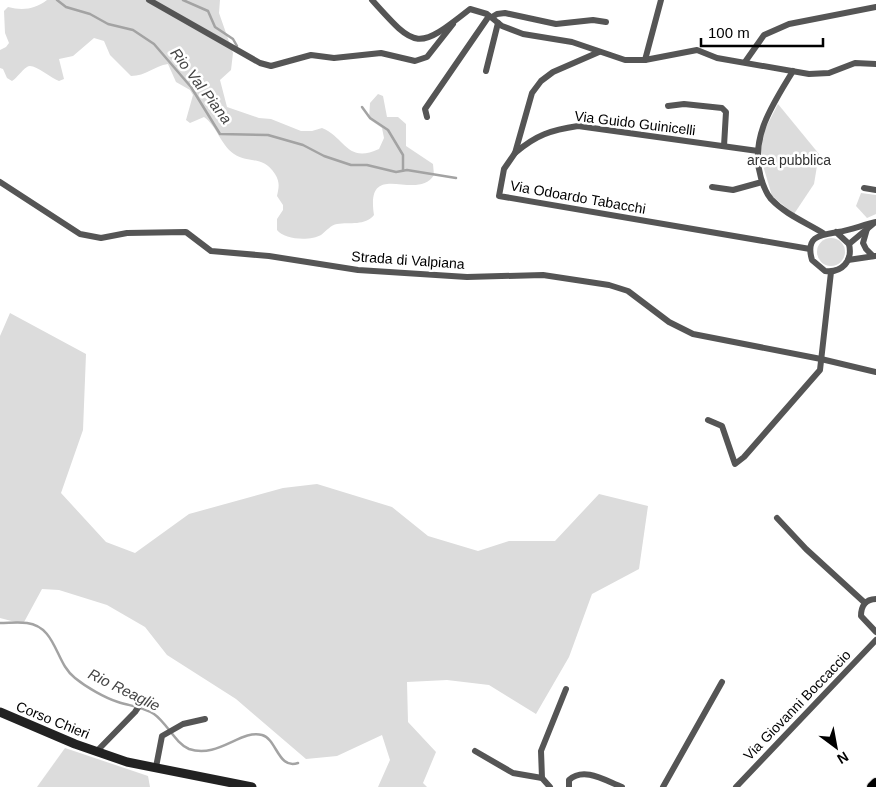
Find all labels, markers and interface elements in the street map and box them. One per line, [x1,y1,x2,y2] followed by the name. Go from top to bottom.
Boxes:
[701,15,824,47] scale bar
[708,24,750,41] text: 100 m
[167,45,235,127] water label: Rio Val Piana
[574,108,696,138] street label: Via Guido Guinicelli
[747,152,831,168] park label: area pubblica
[509,177,647,217] street label: Via Odoardo Tabacchi
[351,248,465,272] street label: Strada di Valpiana
[740,646,854,763] street label: Via Giovanni Boccaccio
[86,665,163,714] water label: Rio Reaglie
[14,698,92,742] street label: Corso Chieri
[811,722,861,772] north arrow
[834,749,851,767] text: N

